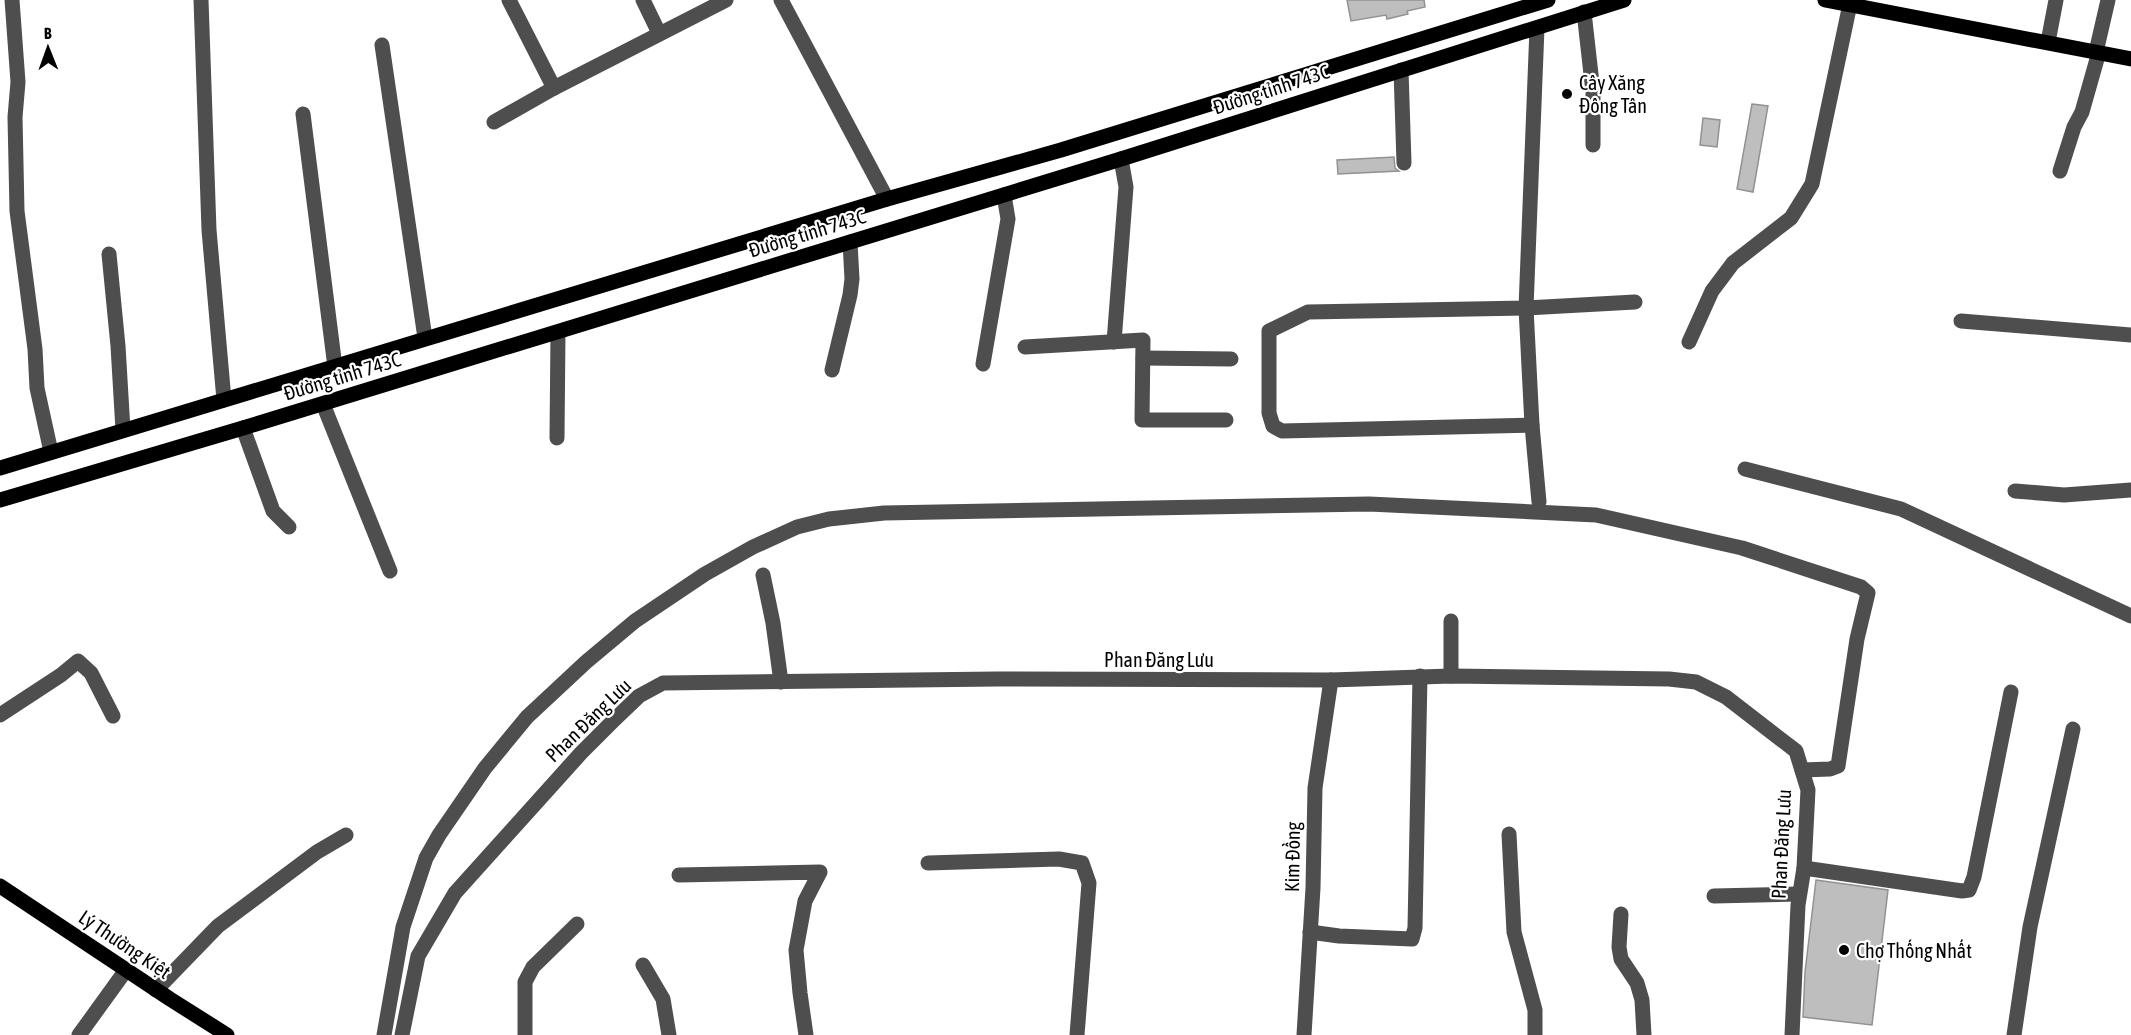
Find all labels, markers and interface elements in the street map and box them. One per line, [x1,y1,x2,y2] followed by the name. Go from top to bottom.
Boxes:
[18,18,78,78] north arrow
[44,24,52,42] text: B
[1210,59,1332,119] street label: Đường tỉnh 743C
[1579,71,1647,117] place label: Cây Xăng Đông Tân
[1560,87,1574,101] marker: Cây Xăng Đông Tân
[746,204,868,262] street label: Đường tỉnh 743C
[281,347,403,405] street label: Đường tỉnh 743C
[1104,648,1214,671] street label: Phan Đăng Lưu
[541,674,635,766] street label: Phan Đăng Lưu
[1767,789,1795,899] street label: Phan Đăng Lưu
[1280,821,1304,892] street label: Kim Đồng
[75,905,175,983] street label: Lý Thường Kiệt
[1856,939,1972,962] place label: Chợ Thống Nhất
[1837,943,1851,957] marker: Chợ Thống Nhất

